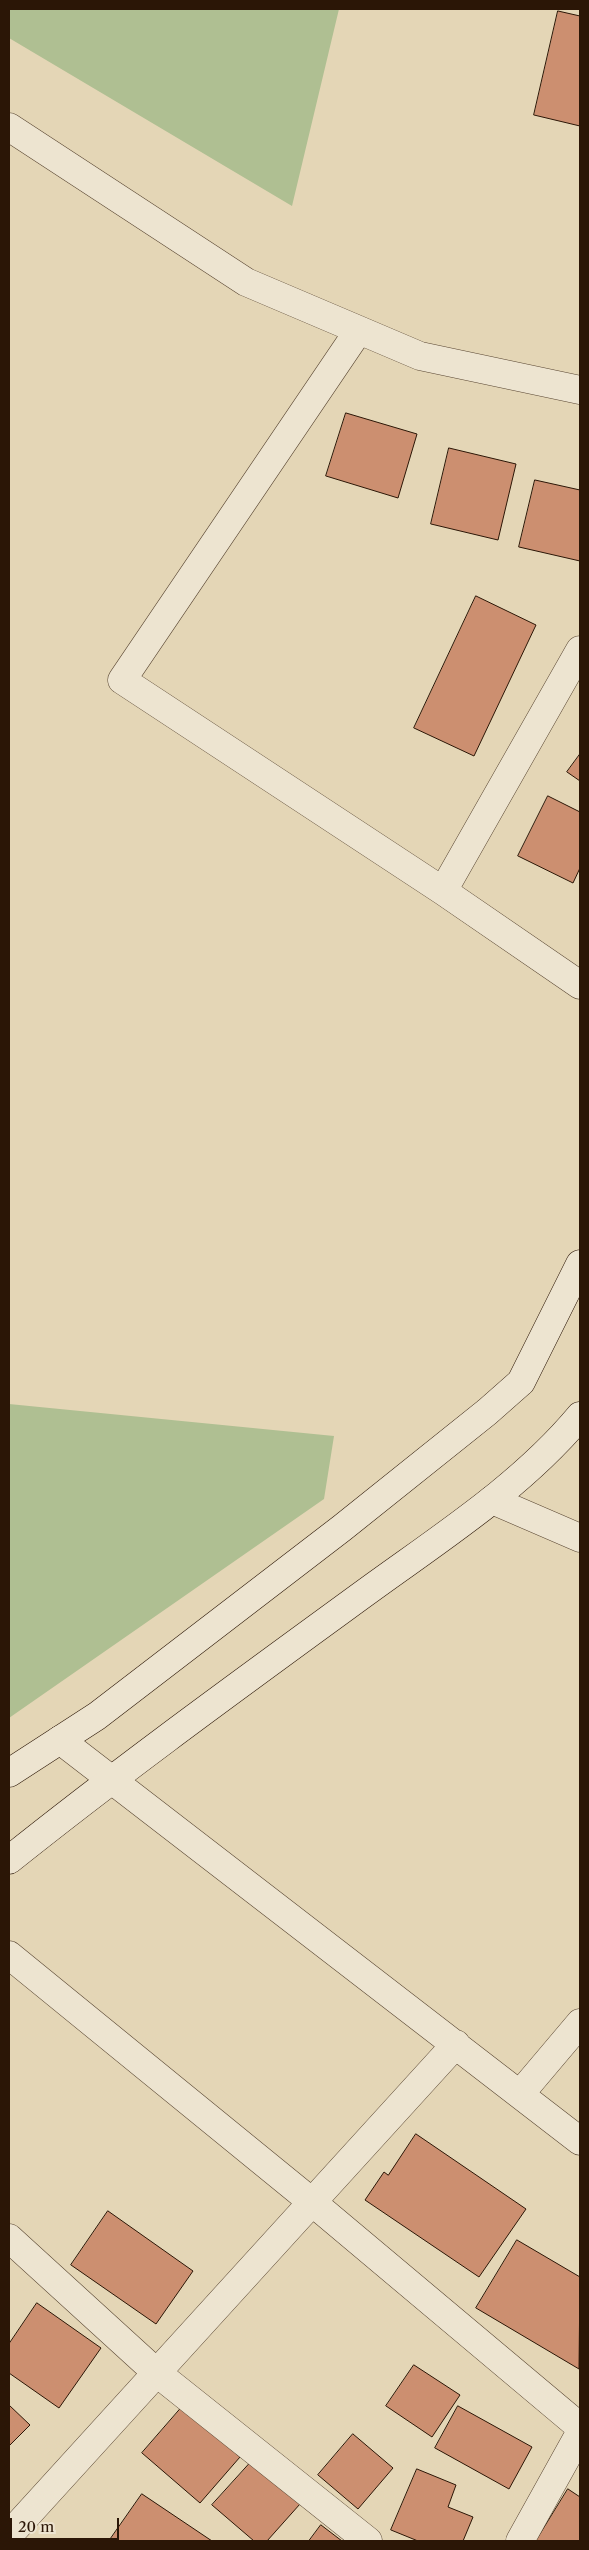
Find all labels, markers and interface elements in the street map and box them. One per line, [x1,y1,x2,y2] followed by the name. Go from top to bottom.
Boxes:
[12,2508,121,2540] scale bar
[18,2517,54,2536] text: 20 m

